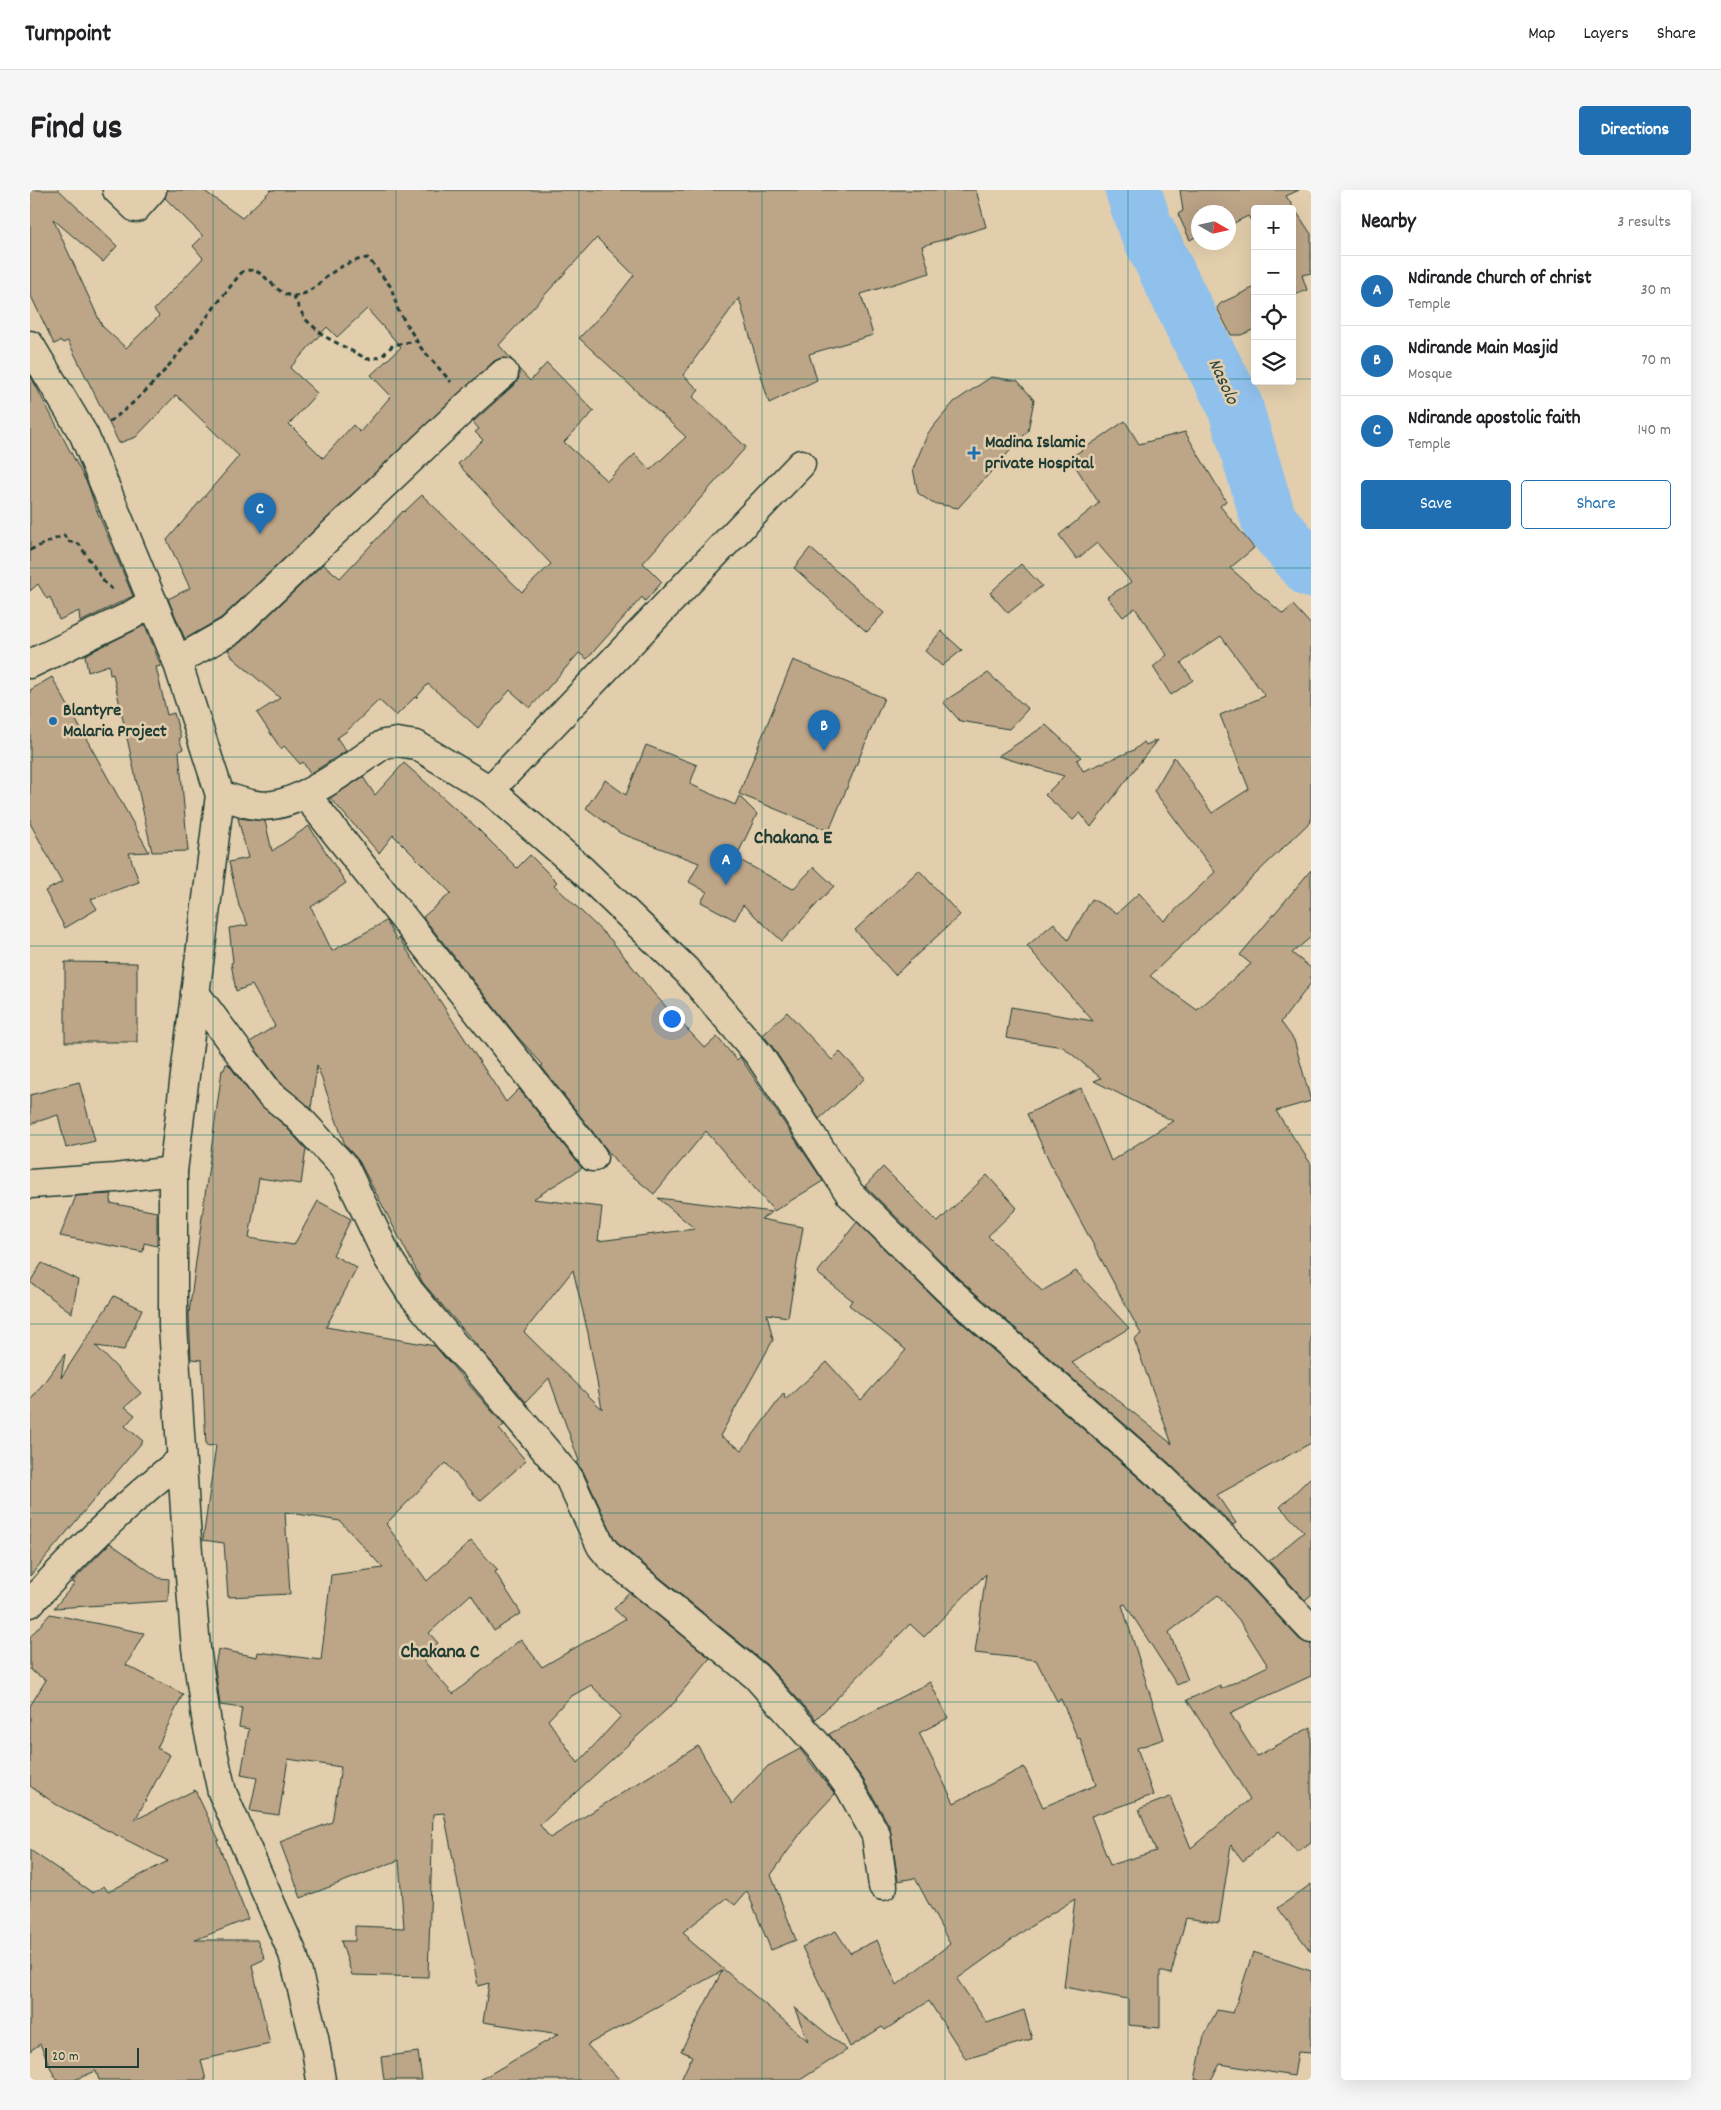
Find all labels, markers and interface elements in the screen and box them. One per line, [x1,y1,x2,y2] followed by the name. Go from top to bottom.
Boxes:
[25,18,111,52] text: Turnpoint
[1528,22,1555,47] text: Map
[1583,22,1629,47] text: Layers
[1657,22,1696,47] text: Share
[30,105,122,155] text: Find us
[1579,106,1691,155] button: Directions
[1191,205,1236,250] north arrow
[1251,205,1296,385] map controls
[1251,205,1296,250] button: +
[1361,208,1416,238] text: Nearby
[1617,211,1671,234] text: 3 results
[1251,250,1296,295] button: −
[1408,266,1592,293] text: Ndirande Church of christ
[1373,279,1381,302] text: A
[1641,279,1671,302] text: 30 m
[1408,293,1451,316] text: Temple
[1251,295,1296,340] button: locate
[1408,336,1558,363] text: Ndirande Main Masjid
[1251,340,1296,385] button: layers
[1373,349,1381,372] text: B
[1641,349,1671,372] text: 70 m
[1200,355,1245,411] water label: Nasolo
[1408,363,1452,386] text: Mosque
[1408,406,1581,433] text: Ndirande apostolic faith
[1373,419,1381,442] text: C
[1637,419,1671,442] text: 140 m
[985,431,1094,477] place label: Madina Islamic private Hospital
[1408,433,1451,456] text: Temple
[967,446,981,460] marker: Madina Islamic private Hospital
[1361,480,1511,529] button: Save
[1521,480,1671,529] button: Share
[244,493,276,534] pin: C
[63,699,167,745] place label: Blantyre Malaria Project
[808,710,840,751] pin: B
[47,715,59,727] marker: Blantyre Malaria Project
[754,825,833,853] district label: Chakana E
[710,844,742,885] pin: A
[659,1006,685,1032] your location
[400,1639,480,1667] district label: Chakana C
[45,2045,139,2068] scale bar
[52,2047,79,2067] text: 20 m

